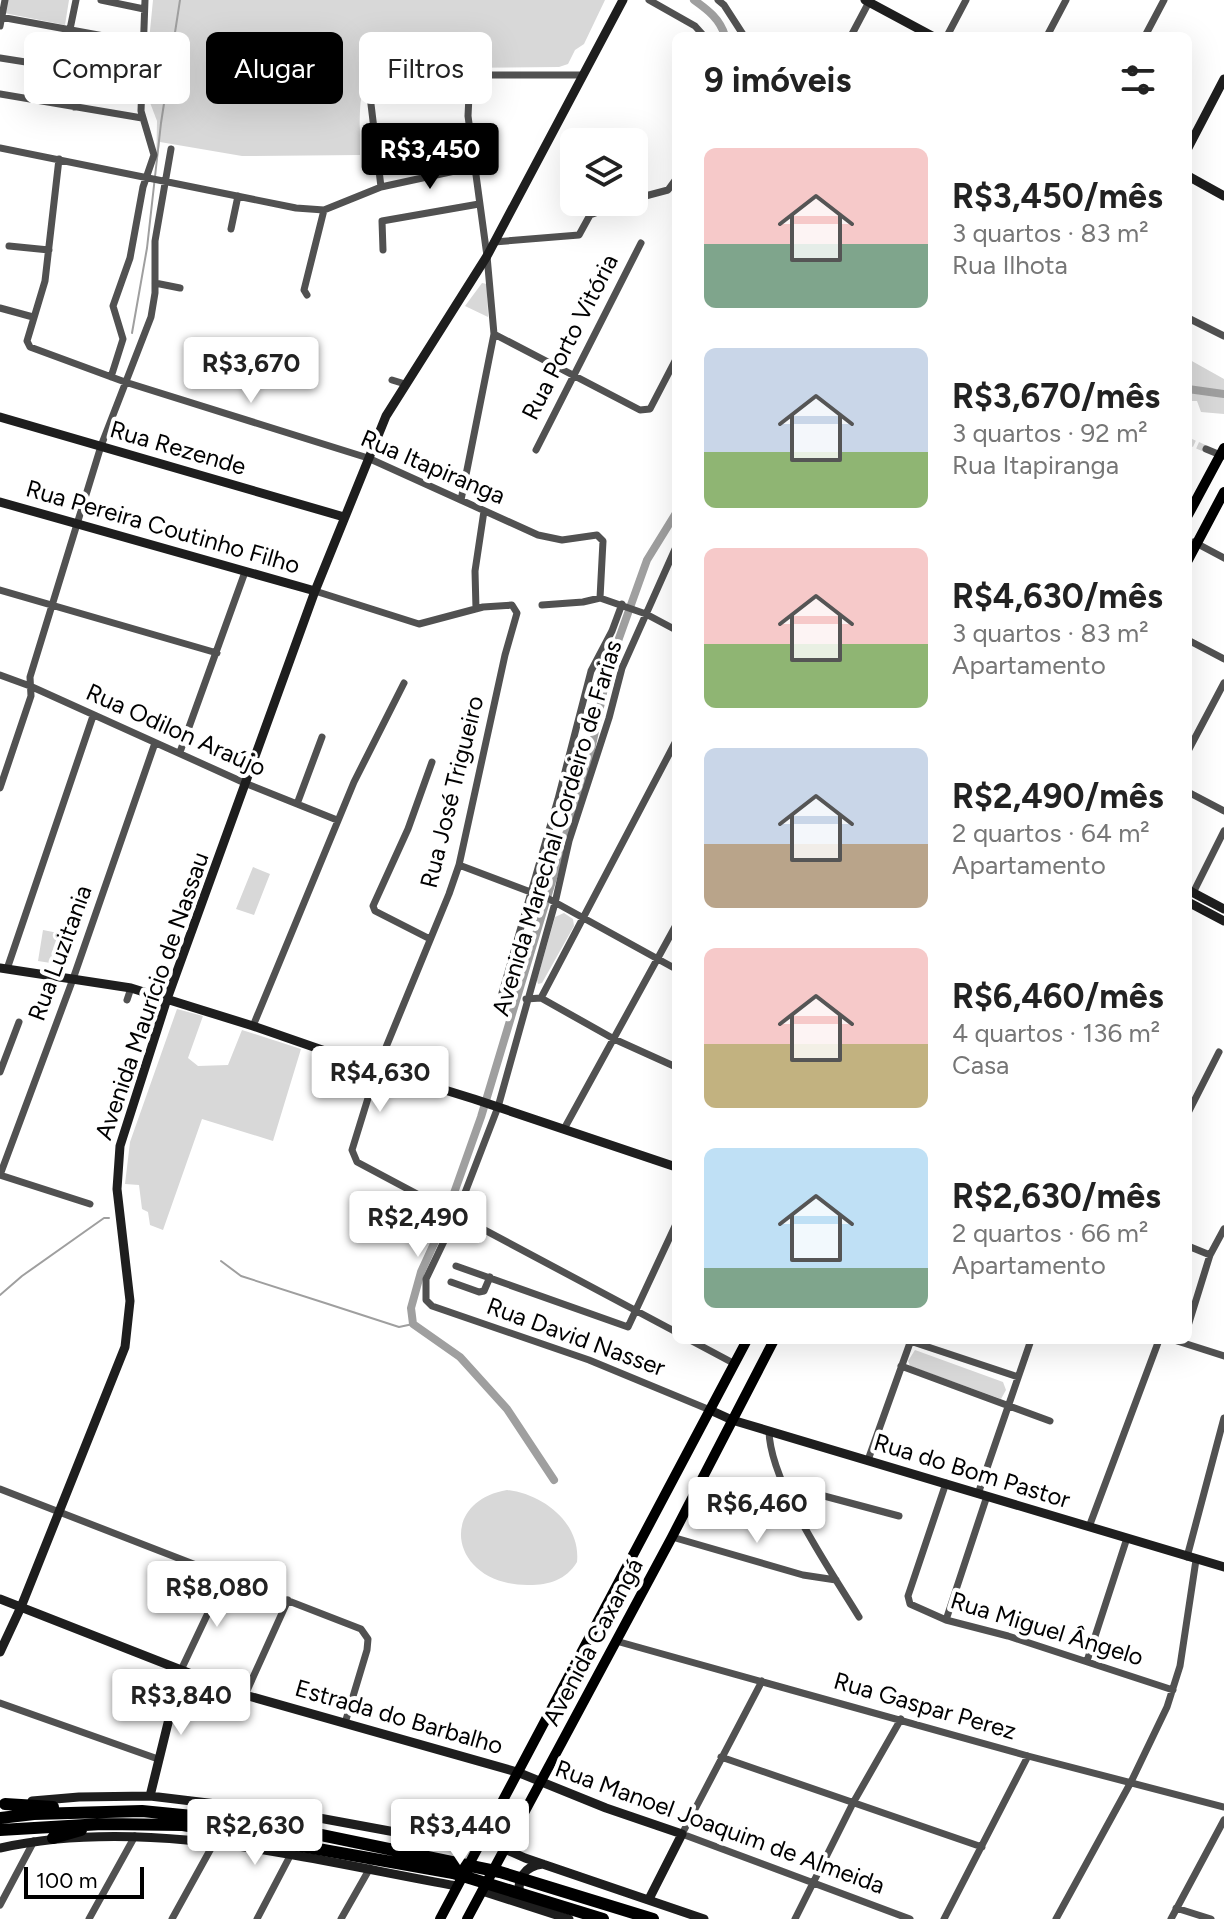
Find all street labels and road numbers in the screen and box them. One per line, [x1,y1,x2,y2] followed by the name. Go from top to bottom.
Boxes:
[515,249,624,425] street label: Rua Porto Vitória
[107,414,250,481] street label: Rua Rezende
[357,423,510,510] street label: Rua Itapiranga
[23,474,303,580] street label: Rua Pereira Coutinho Filho
[485,636,628,1019] street label: Avenida Marechal Cordeiro de Farias
[82,677,271,782] street label: Rua Odilon Araújo
[414,693,489,891] street label: Rua José Trigueiro
[89,848,214,1144] street label: Avenida Maurício de Nassau
[22,881,97,1025] street label: Rua Luzitania
[483,1291,669,1382] street label: Rua David Nasser
[871,1427,1074,1514] street label: Rua do Bom Pastor
[536,1553,649,1730] street label: Avenida Caxangá
[947,1585,1147,1672] street label: Rua Miguel Ângelo
[831,1666,1020,1745] street label: Rua Gaspar Perez
[292,1673,506,1760] street label: Estrada do Barbalho
[551,1753,889,1900] street label: Rua Manoel Joaquim de Almeida

